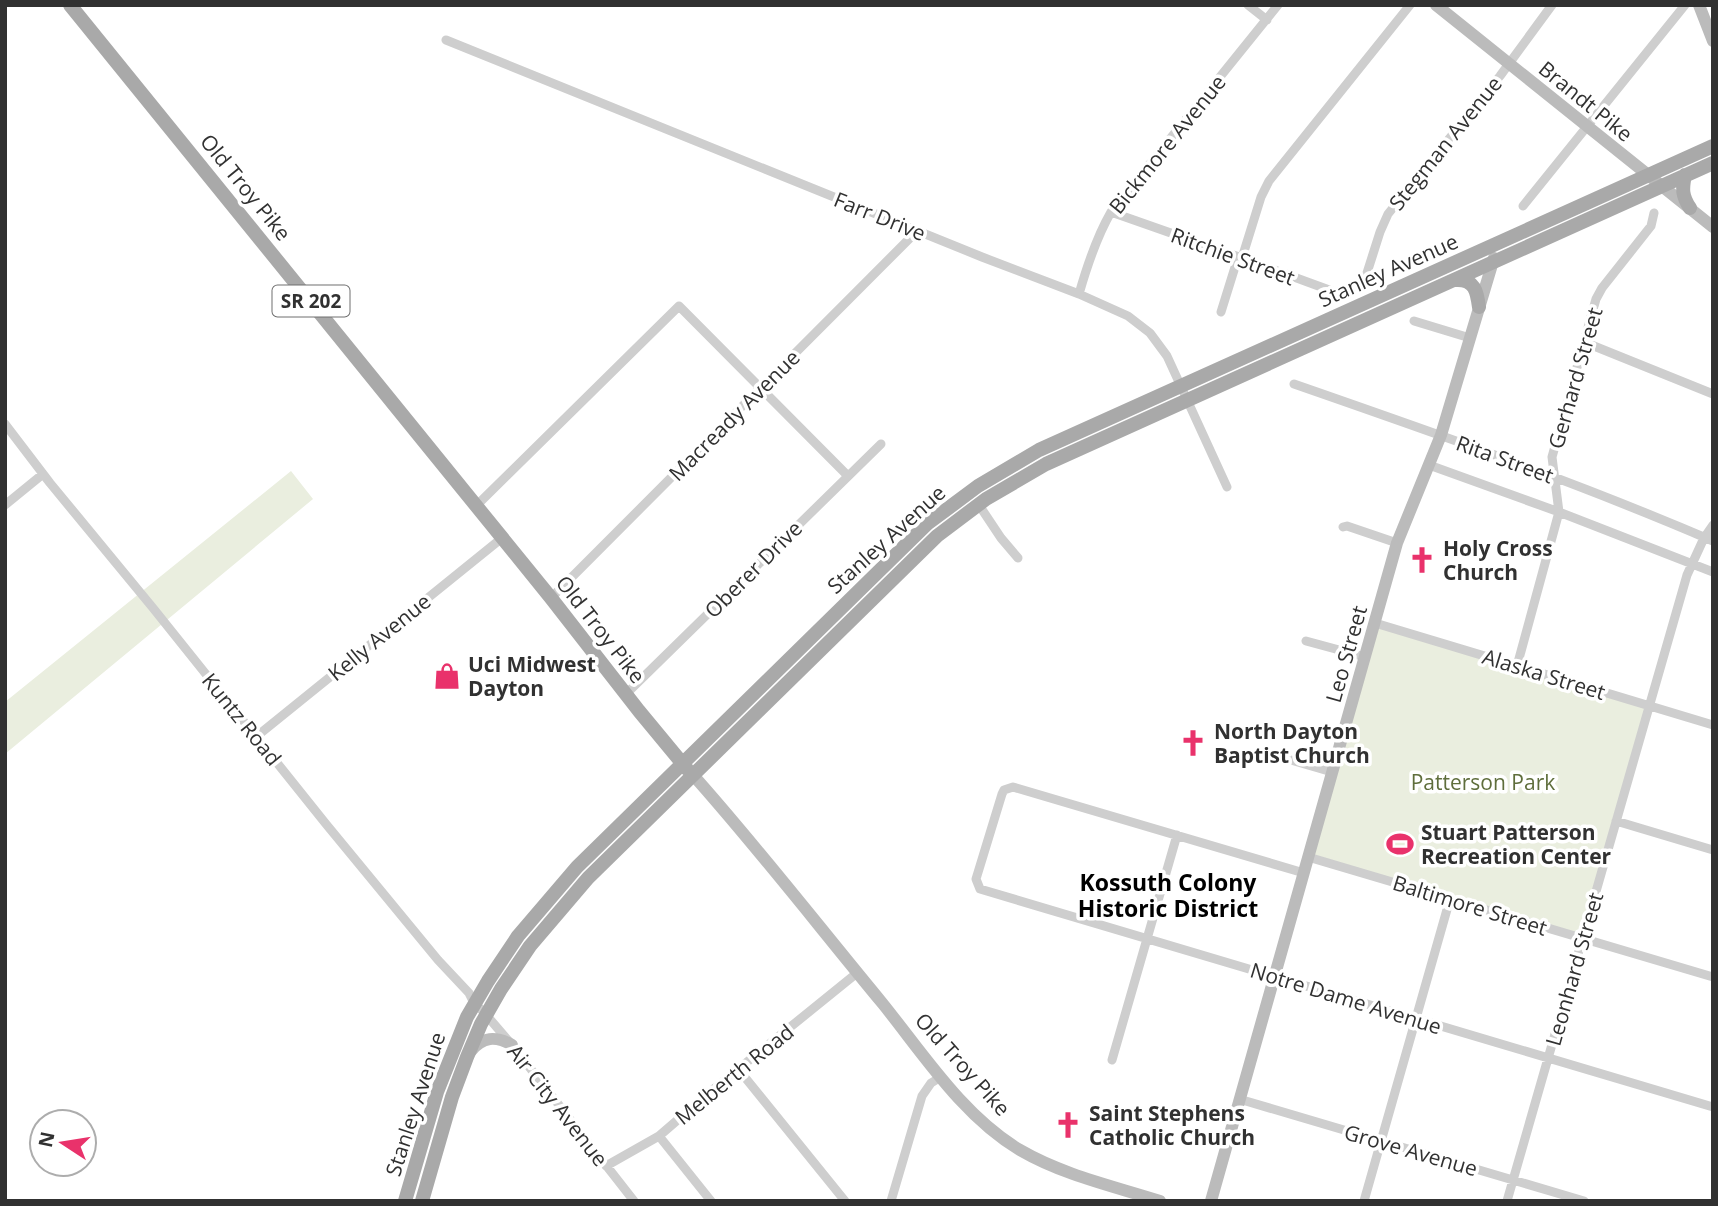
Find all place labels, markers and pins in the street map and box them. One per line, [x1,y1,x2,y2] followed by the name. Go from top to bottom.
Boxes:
[1443,534,1553,586] place label: Holy Cross Church
[1407,545,1437,575] church icon: Holy Cross Church
[468,650,596,702] place label: Uci Midwest Dayton
[432,661,462,691] shop icon: Uci Midwest Dayton
[1214,717,1370,769] place label: North Dayton Baptist Church
[1178,728,1208,758] church icon: North Dayton Baptist Church
[1421,818,1612,870] place label: Stuart Patterson Recreation Center
[1385,829,1415,859] sports icon: Stuart Patterson Recreation Center
[1089,1099,1255,1151] place label: Saint Stephens Catholic Church
[1053,1110,1083,1140] church icon: Saint Stephens Catholic Church

